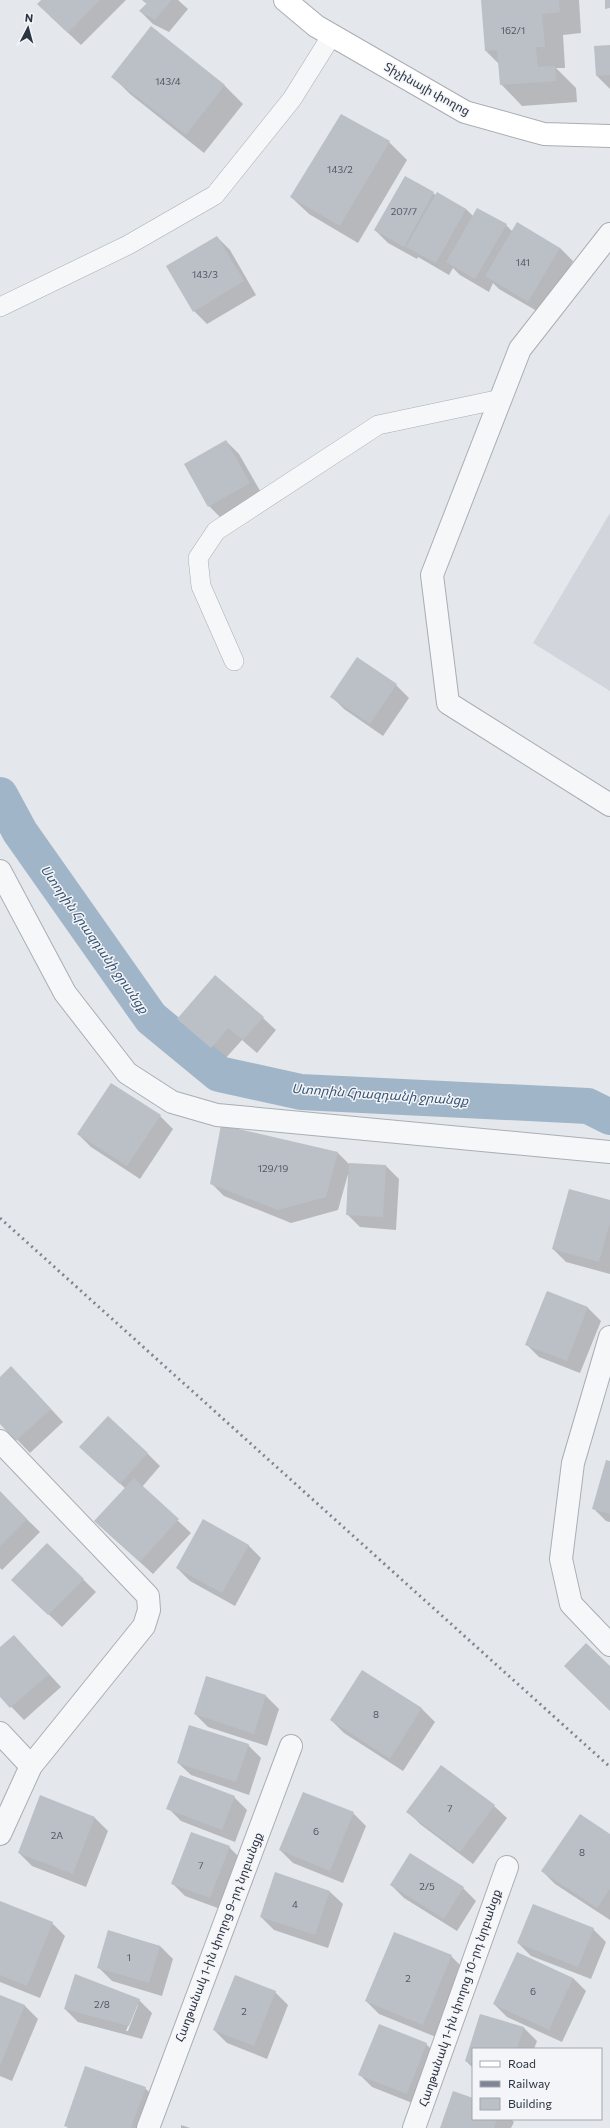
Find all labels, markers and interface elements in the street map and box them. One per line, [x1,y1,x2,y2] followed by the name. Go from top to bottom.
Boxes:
[8,8,48,48] north arrow
[24,11,34,24] text: N
[501,24,525,36] house number: 162/1
[382,59,473,118] street label: Տիչինայի փողոց
[155,75,181,87] house number: 143/4
[327,163,353,175] house number: 143/2
[391,205,417,217] house number: 207/7
[516,256,530,268] house number: 141
[192,268,218,280] house number: 143/3
[37,862,153,1018] water label: Ստորին Հրազդանի ջրանցք
[291,1080,470,1109] water label: Ստորին Հրազդանի ջրանցք
[258,1162,288,1174] house number: 129/19
[373,1708,379,1720] house number: 8
[447,1802,453,1814] house number: 7
[313,1825,319,1837] house number: 6
[51,1829,63,1841] house number: 2A
[172,1830,266,2044] street label: Հաղթանակ 1-ին փողոց 9-րդ նրբանցք
[579,1846,585,1858] house number: 8
[198,1859,204,1871] house number: 7
[419,1880,435,1892] house number: 2/5
[415,1887,504,2109] street label: Հաղթանակ 1-ին փողոց 10-րդ նրբանցք
[292,1898,298,1910] house number: 4
[127,1951,131,1963] house number: 1
[405,1972,411,1984] house number: 2
[530,1985,536,1997] house number: 6
[94,1998,110,2010] house number: 2/8
[241,2005,247,2017] house number: 2
[472,2048,602,2120] legend
[508,2056,536,2070] text: Road
[508,2076,550,2090] text: Railway
[508,2096,552,2110] text: Building

